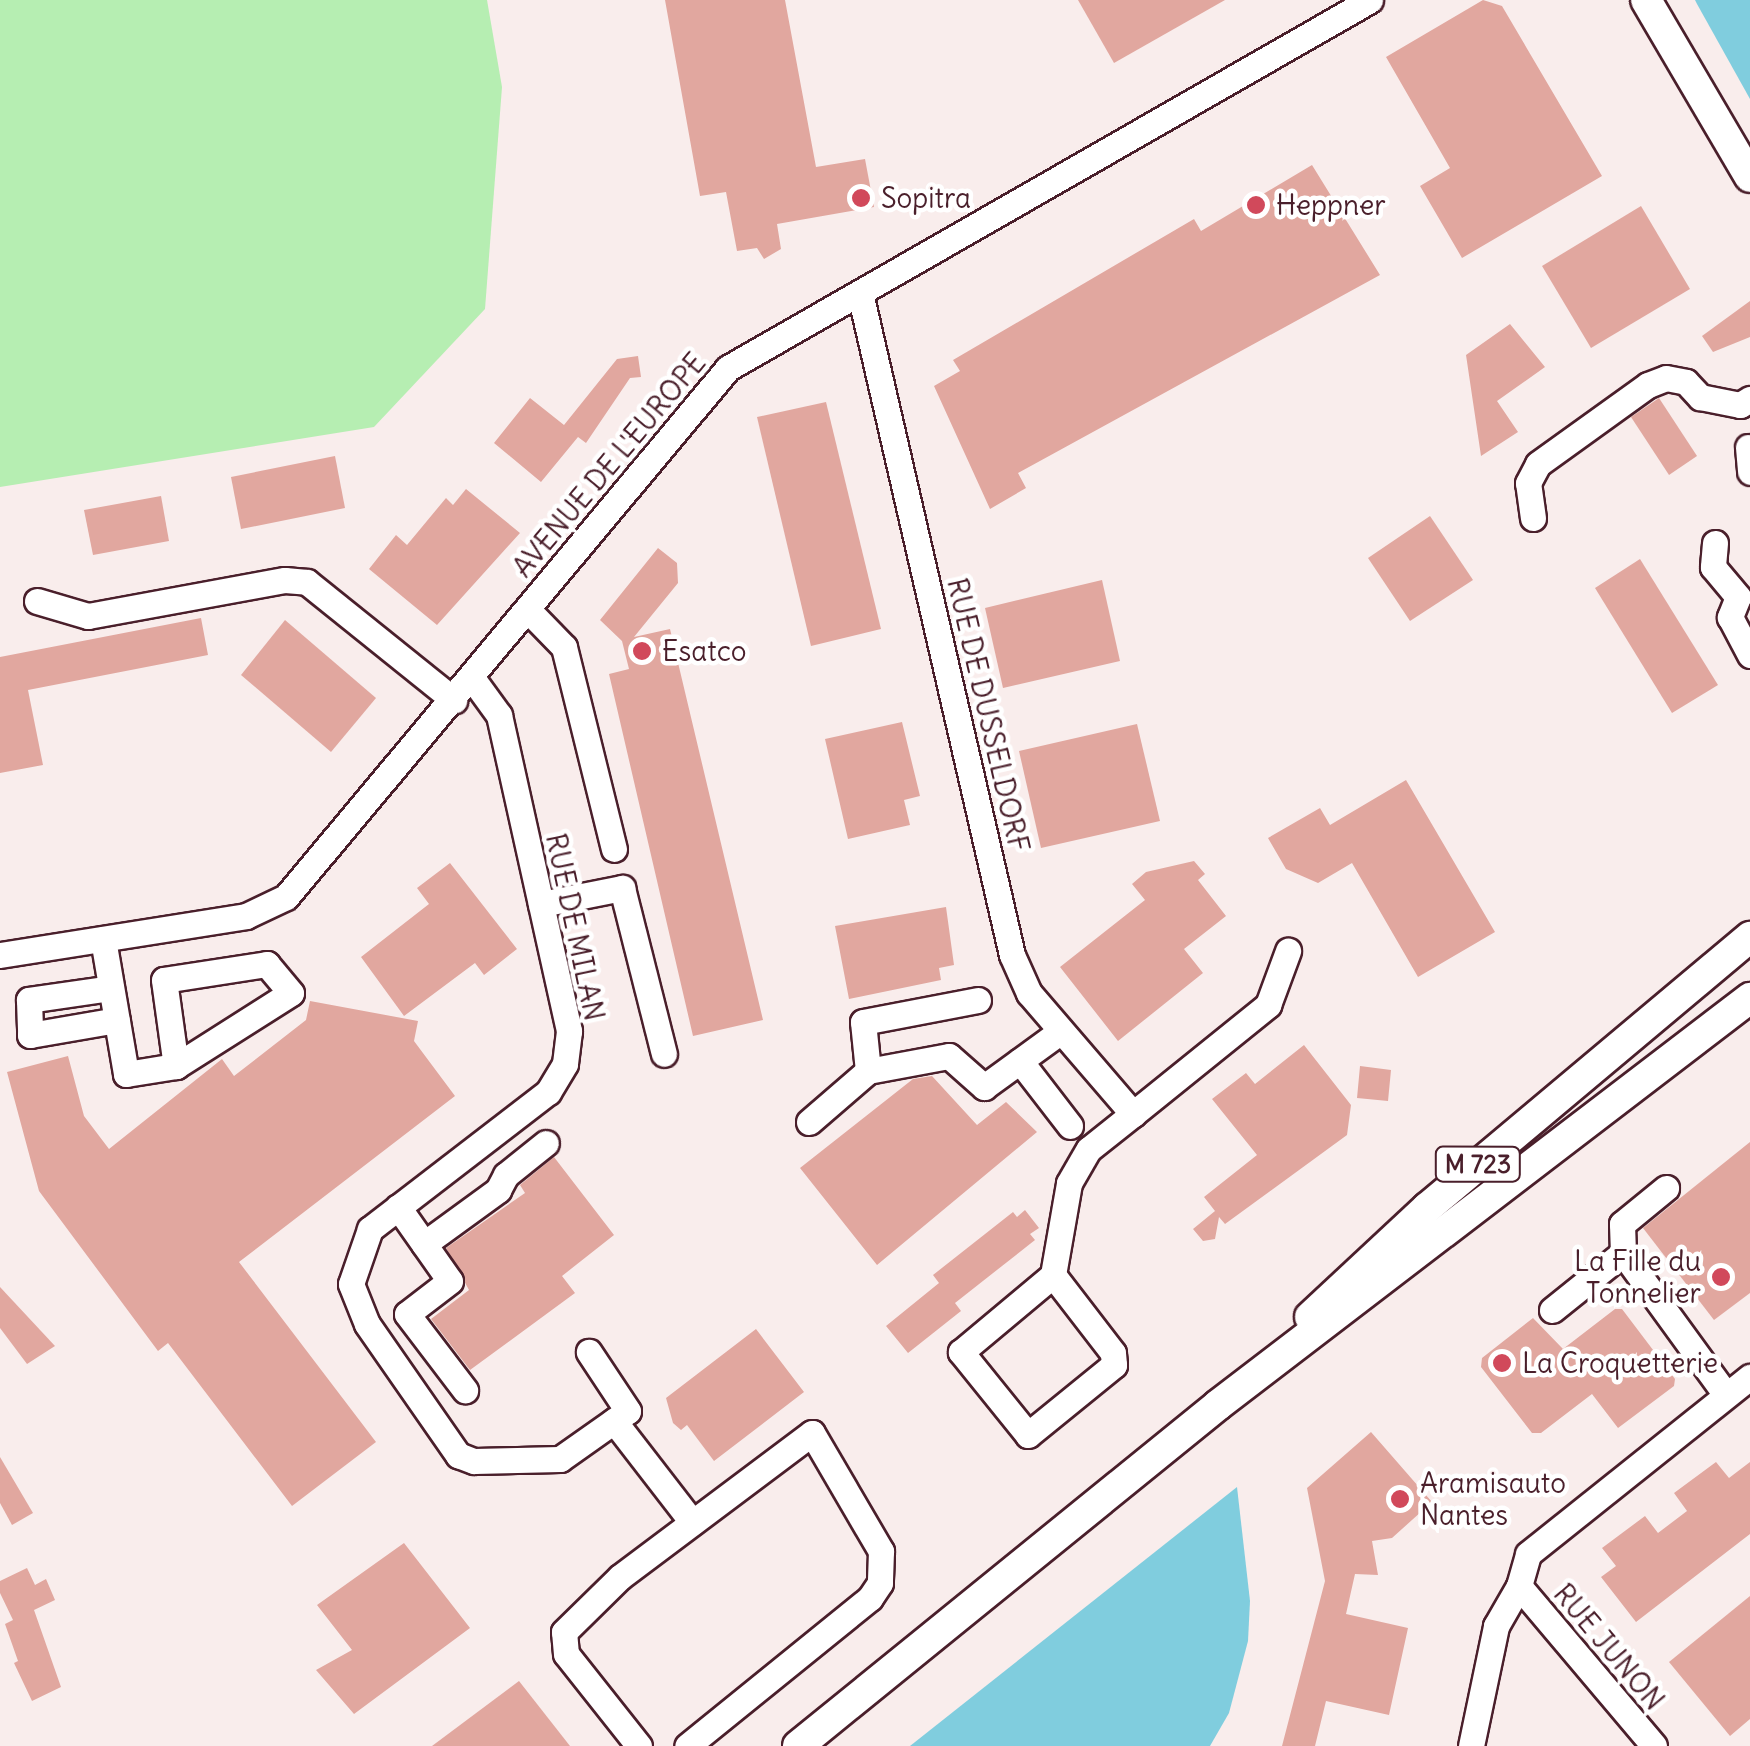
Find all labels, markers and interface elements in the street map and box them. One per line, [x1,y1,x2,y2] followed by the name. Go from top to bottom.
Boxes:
[881,181,971,215] place label: Sopitra
[850,187,872,209] marker: Sopitra
[1276,188,1386,222] place label: Heppner
[1245,194,1267,216] marker: Heppner
[505,346,713,584] street label: AVENUE DE L'EUROPE
[940,575,1036,855] street label: RUE DE DUSSELDORF
[662,634,746,668] place label: Esatco
[631,640,653,662] marker: Esatco
[539,830,611,1024] street label: RUE DE MILAN
[1433,1144,1523,1184] road number: M 723
[1574,1244,1701,1310] place label: La Fille du Tonnelier
[1710,1266,1732,1288] marker: La Fille du Tonnelier
[1522,1346,1718,1380] place label: La Croquetterie
[1491,1352,1513,1374] marker: La Croquetterie
[1420,1466,1566,1532] place label: Aramisauto Nantes
[1389,1488,1411,1510] marker: Aramisauto Nantes
[1547,1577,1671,1717] street label: RUE JUNON

